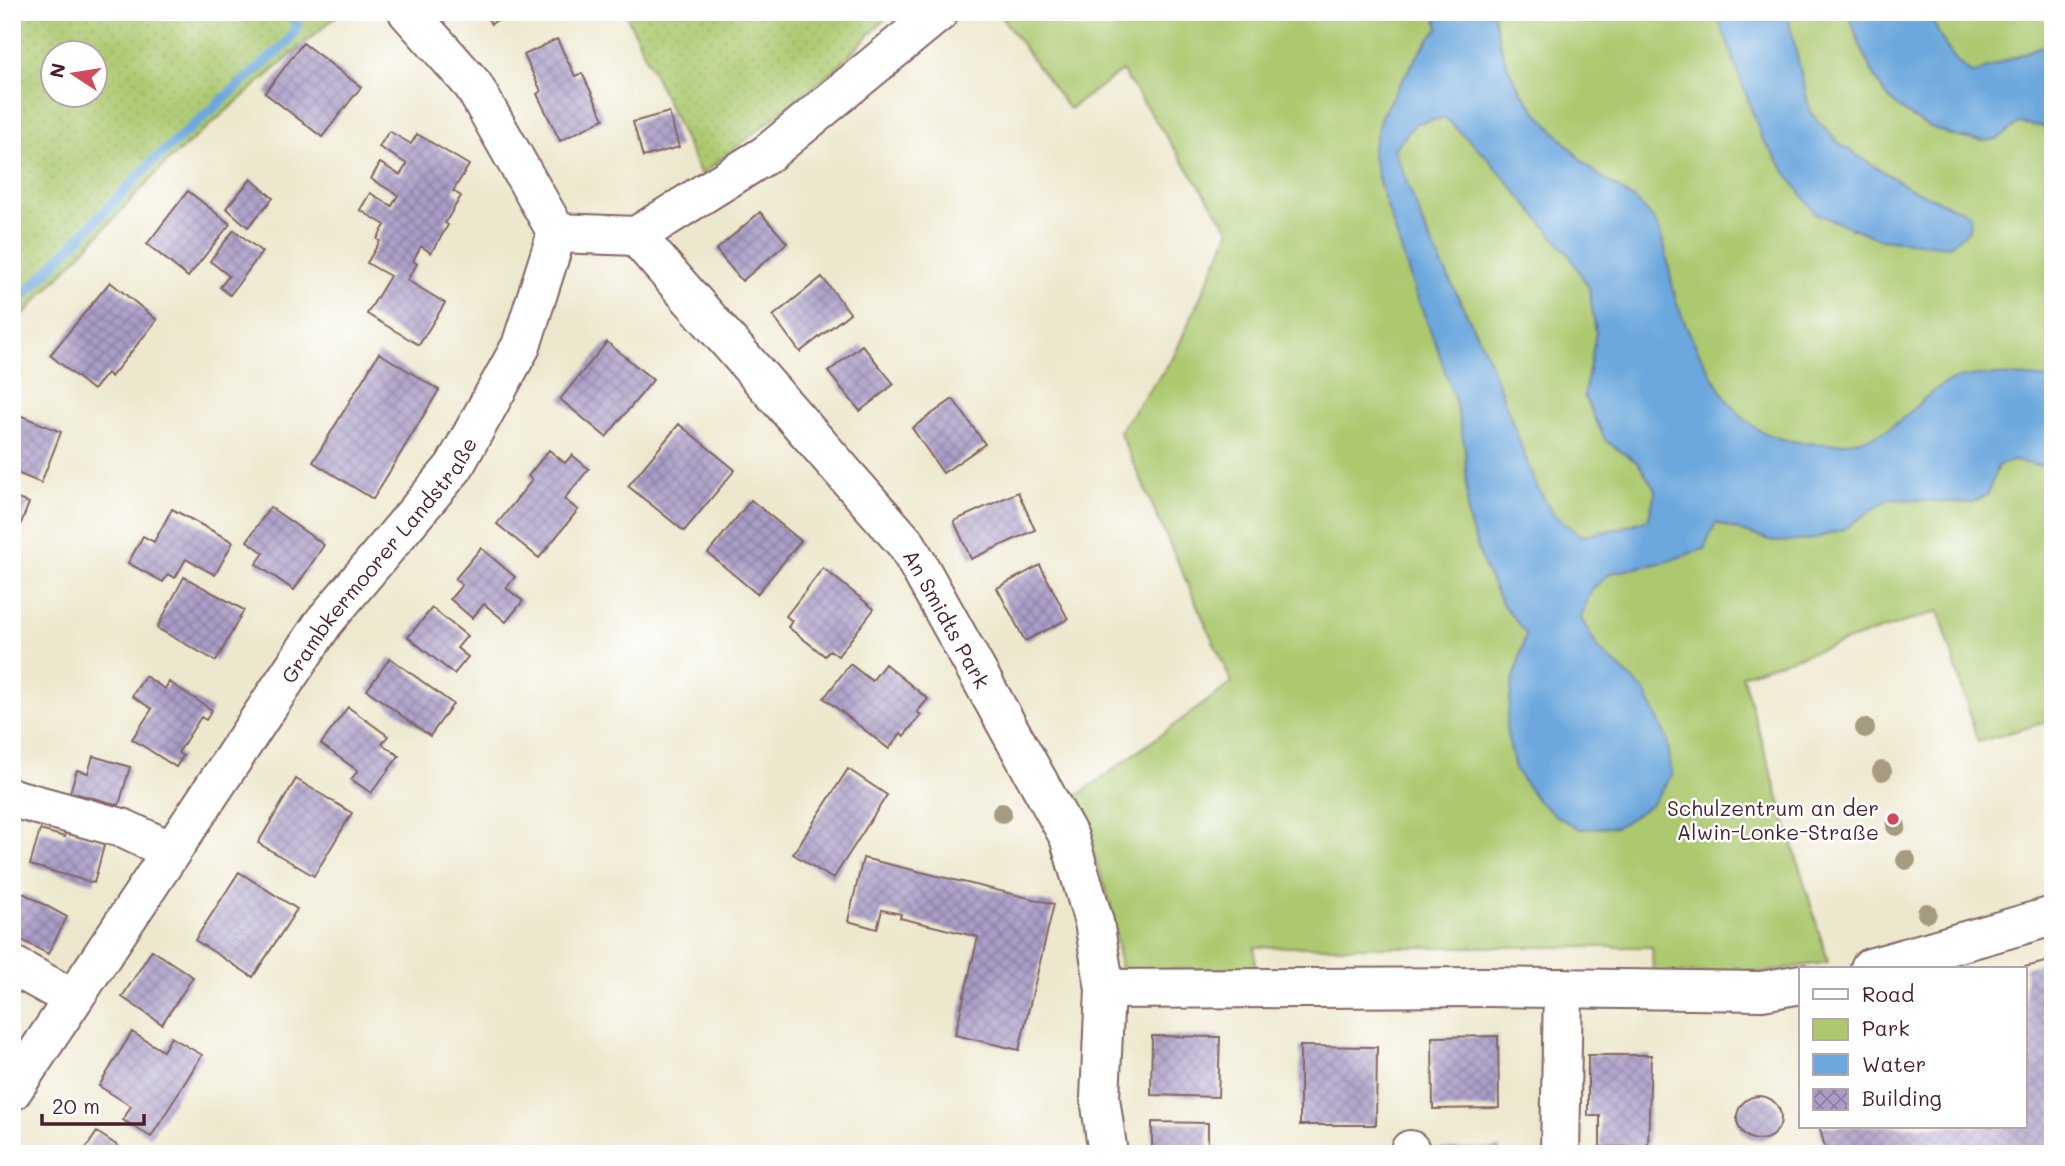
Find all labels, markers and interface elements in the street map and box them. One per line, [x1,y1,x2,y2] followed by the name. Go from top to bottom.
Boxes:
[38,38,108,108] north arrow
[43,61,71,80] text: N
[274,432,482,688] street label: Grambkermoorer Landstraße
[898,544,997,693] street label: An Smidts Park
[1667,794,1879,845] place label: Schulzentrum an der Alwin-Lonke-Straße
[1885,811,1901,827] marker: Schulzentrum an der Alwin-Lonke-Straße
[1799,967,2026,1128] legend
[1862,980,1914,1007] text: Road
[1862,1014,1910,1041] text: Park
[1862,1050,1926,1077] text: Water
[42,1082,144,1126] scale bar
[1862,1084,1942,1111] text: Building
[52,1092,100,1119] text: 20 m

